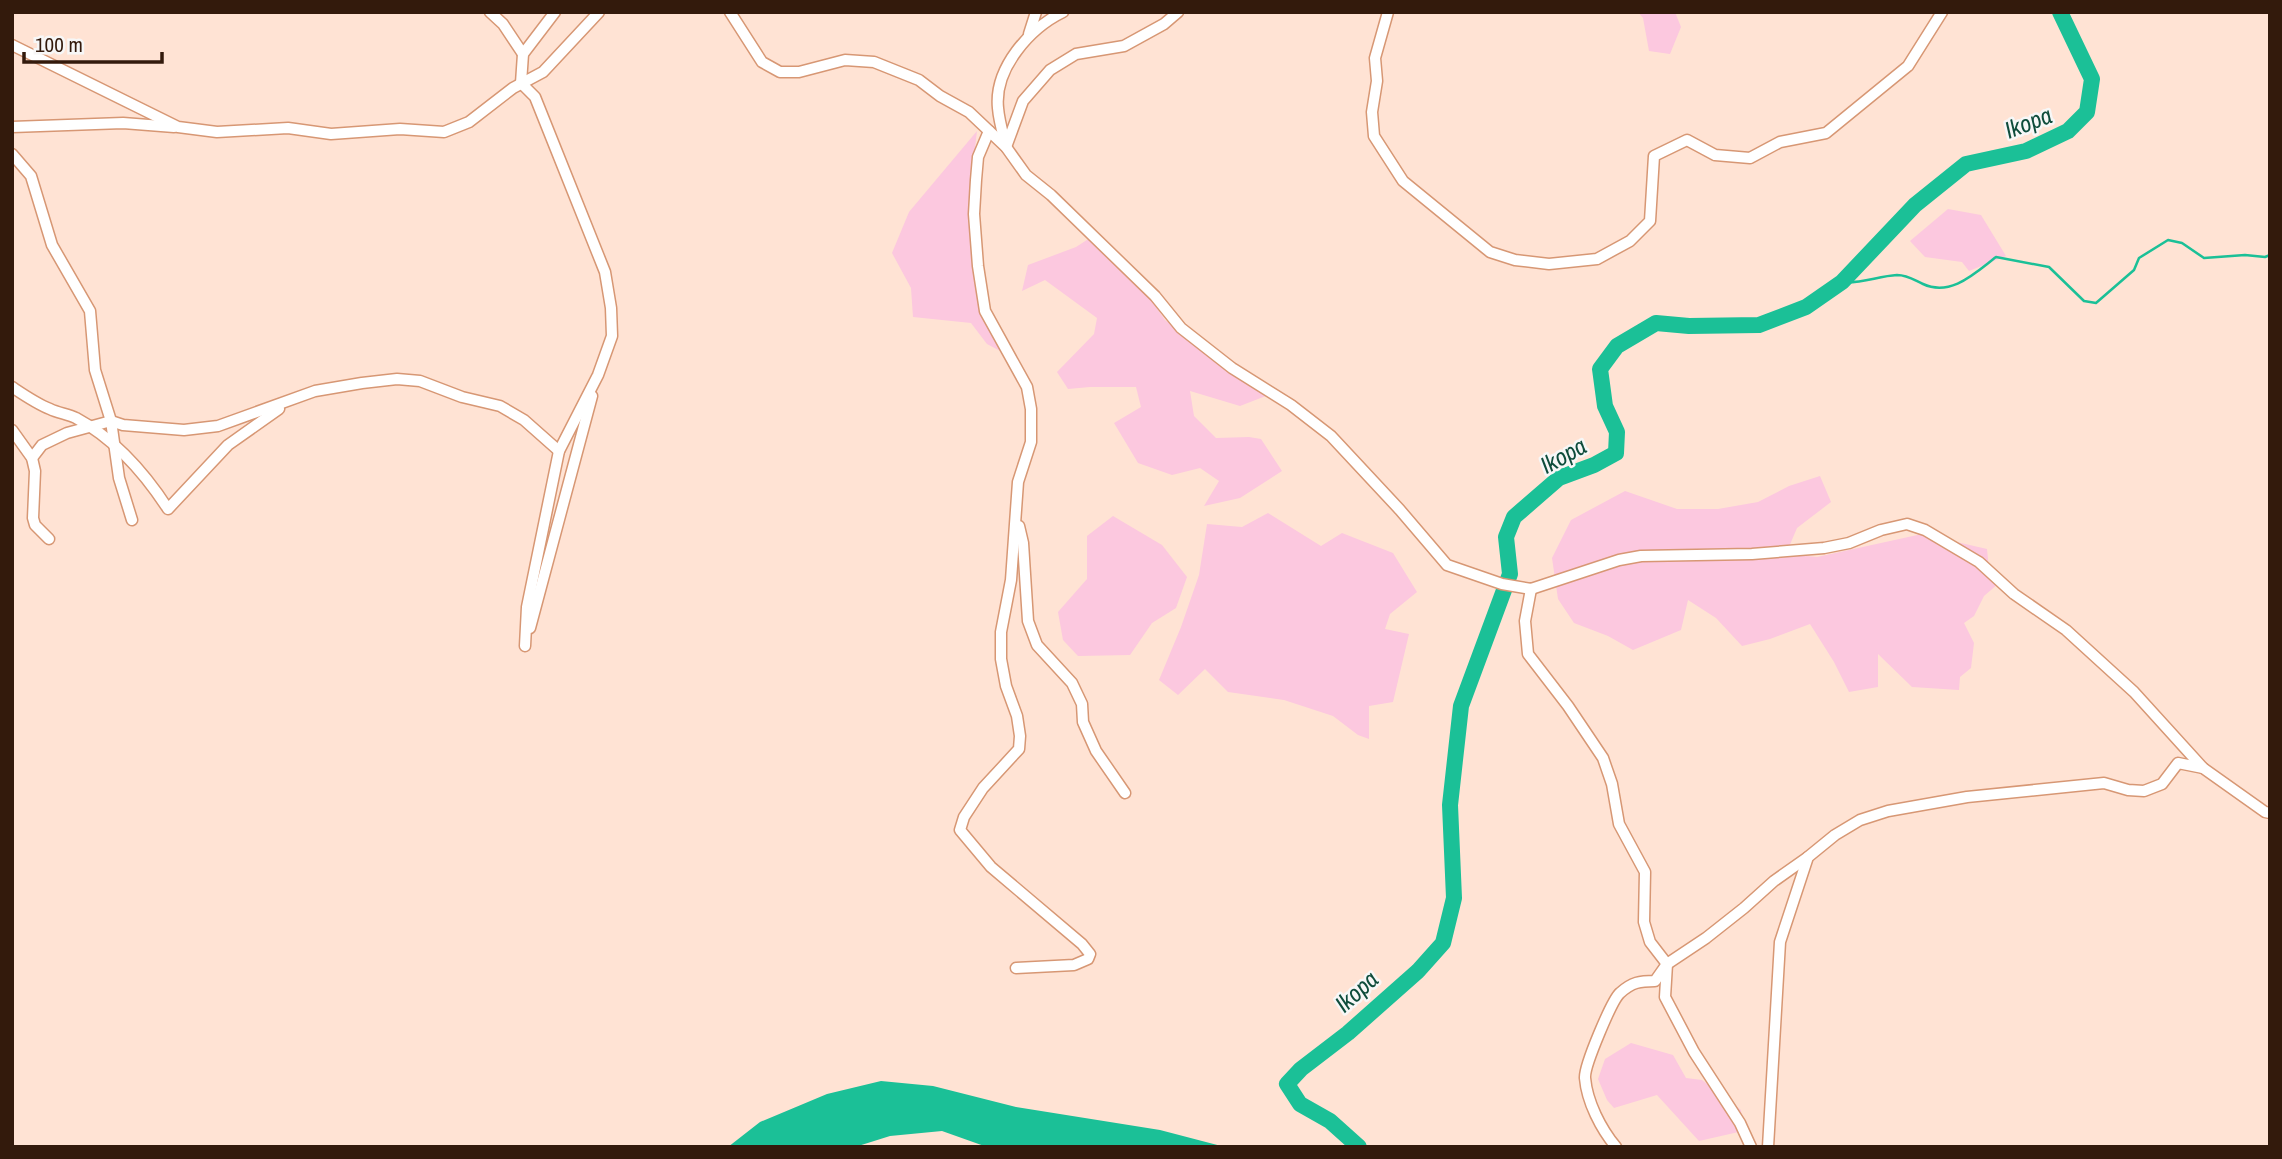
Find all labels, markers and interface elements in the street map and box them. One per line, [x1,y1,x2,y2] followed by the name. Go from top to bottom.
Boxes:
[24,21,163,65] scale bar
[35,30,83,59] text: 100 m
[2000,98,2056,146] water label: Ikopa
[1534,429,1592,481] water label: Ikopa
[1327,963,1385,1019] water label: Ikopa

